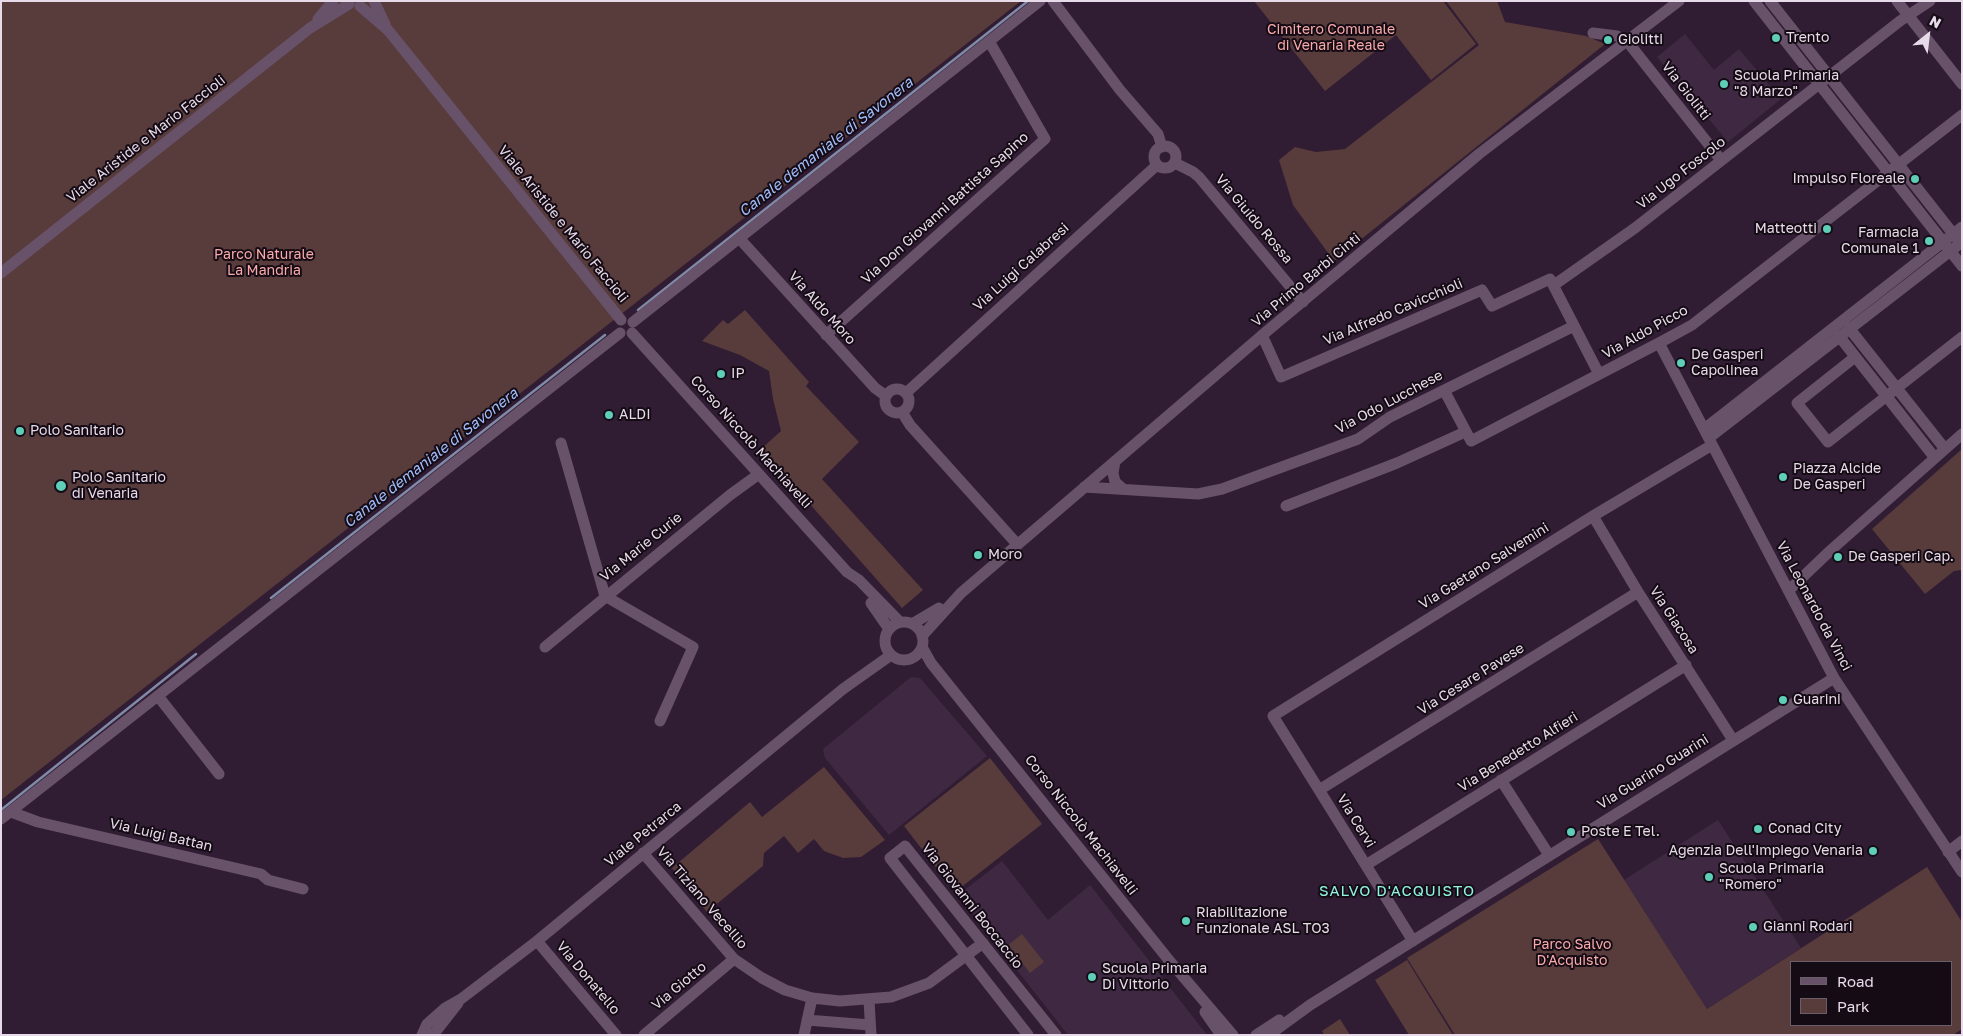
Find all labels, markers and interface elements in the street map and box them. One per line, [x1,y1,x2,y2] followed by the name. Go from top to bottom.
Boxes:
[1903,10,1953,60] north arrow
[1927,11,1944,31] text: N
[1267,22,1395,54] park label: Cimitero Comunale di Venaria Reale
[1786,30,1829,46] place label: Trento
[1618,32,1663,48] place label: Giolitti
[1770,32,1782,44] marker: Trento
[1602,34,1614,46] marker: Giolitti
[1658,58,1714,124] street label: Via Giolitti
[1734,68,1839,100] place label: Scuola Primaria "8 Marzo"
[63,72,229,206] street label: Viale Aristide e Mario Faccioli
[735,73,917,221] water label: Canale demaniale di Savonera
[1718,78,1730,90] marker: Scuola Primaria "8 Marzo"
[858,128,1032,288] street label: Via Don Giovanni Battista Sapino
[1633,133,1729,213] street label: Via Ugo Foscolo
[495,142,631,306] street label: Viale Aristide e Mario Faccioli
[1212,171,1296,267] street label: Via Giuido Rossa
[1792,171,1905,187] place label: Impulso Floreale
[1909,173,1921,185] marker: Impulso Floreale
[970,219,1072,315] street label: Via Luigi Calabresi
[1755,221,1817,237] place label: Matteotti
[1821,223,1833,235] marker: Matteotti
[1841,225,1919,258] place label: Farmacia Comunale 1
[1248,230,1364,330] street label: Via Primo Barbi Cinti
[1923,235,1935,247] marker: Farmacia Comunale 1
[214,247,314,280] park label: Parco Naturale La Mandria
[785,268,859,348] street label: Via Aldo Moro
[1321,275,1465,349] street label: Via Alfredo Cavicchioli
[1599,302,1691,362] street label: Via Aldo Picco
[1691,347,1764,380] place label: De Gasperi Capolinea
[1675,357,1687,369] marker: De Gasperi Capolinea
[731,366,745,382] place label: IP
[1332,367,1446,437] street label: Via Odo Lucchese
[715,368,727,380] marker: IP
[687,372,815,512] street label: Corso Niccolò Machiavelli
[340,384,522,532] water label: Canale demaniale di Savonera
[619,407,651,423] place label: ALDI
[603,409,615,421] marker: ALDI
[30,423,124,439] place label: Polo Sanitario
[14,425,26,437] marker: Polo Sanitario
[1793,461,1881,494] place label: Piazza Alcide De Gasperi
[72,470,166,502] place label: Polo Sanitario di Venaria
[1777,471,1789,483] marker: Piazza Alcide De Gasperi
[54,479,68,493] marker: Polo Sanitario di Venaria
[597,509,685,585] street label: Via Marie Curie
[1416,519,1552,613] street label: Via Gaetano Salvemini
[1773,538,1855,674] street label: Via Leonardo da Vinci
[988,547,1022,563] place label: Moro
[972,549,984,561] marker: Moro
[1848,549,1954,565] place label: De Gasperi Cap.
[1832,551,1844,563] marker: De Gasperi Cap.
[1646,583,1702,657] street label: Via Giacosa
[1415,639,1527,719] street label: Via Cesare Pavese
[1793,692,1841,708] place label: Guarini
[1777,694,1789,706] marker: Guarini
[1455,708,1581,796] street label: Via Benedetto Alfieri
[1594,731,1712,813] street label: Via Guarino Guarini
[1021,752,1141,898] street label: Corso Niccolò Machiavelli
[1333,791,1379,851] street label: Via Cervi
[601,798,685,870] street label: Viale Petrarca
[108,815,214,855] street label: Via Luigi Battan
[1768,821,1842,837] place label: Conad City
[1752,823,1764,835] marker: Conad City
[1581,824,1660,840] place label: Poste E Tel.
[1565,826,1577,838] marker: Poste E Tel.
[918,840,1026,972] street label: Via Giovanni Boccaccio
[1669,843,1863,859] place label: Agenzia Dell'Impiego Venaria
[653,844,751,952] street label: Via Tiziano Vecellio
[1867,845,1879,857] marker: Agenzia Dell'Impiego Venaria
[1719,861,1824,894] place label: Scuola Primaria "Romero"
[1703,871,1715,883] marker: Scuola Primaria "Romero"
[1317,882,1477,900] district label: SALVO D'ACQUISTO
[1196,905,1330,938] place label: Riabilitazione Funzionale ASL TO3
[1180,915,1192,927] marker: Riabilitazione Funzionale ASL TO3
[1763,919,1853,935] place label: Gianni Rodari
[1747,921,1759,933] marker: Gianni Rodari
[1533,937,1611,970] park label: Parco Salvo D'Acquisto
[553,938,623,1018] street label: Via Donatello
[648,958,710,1014] street label: Via Giotto
[1102,961,1207,994] place label: Scuola Primaria Di Vittorio
[1790,961,1953,1026] legend
[1086,971,1098,983] marker: Scuola Primaria Di Vittorio
[1837,972,1874,990] text: Road
[1837,997,1869,1015] text: Park

